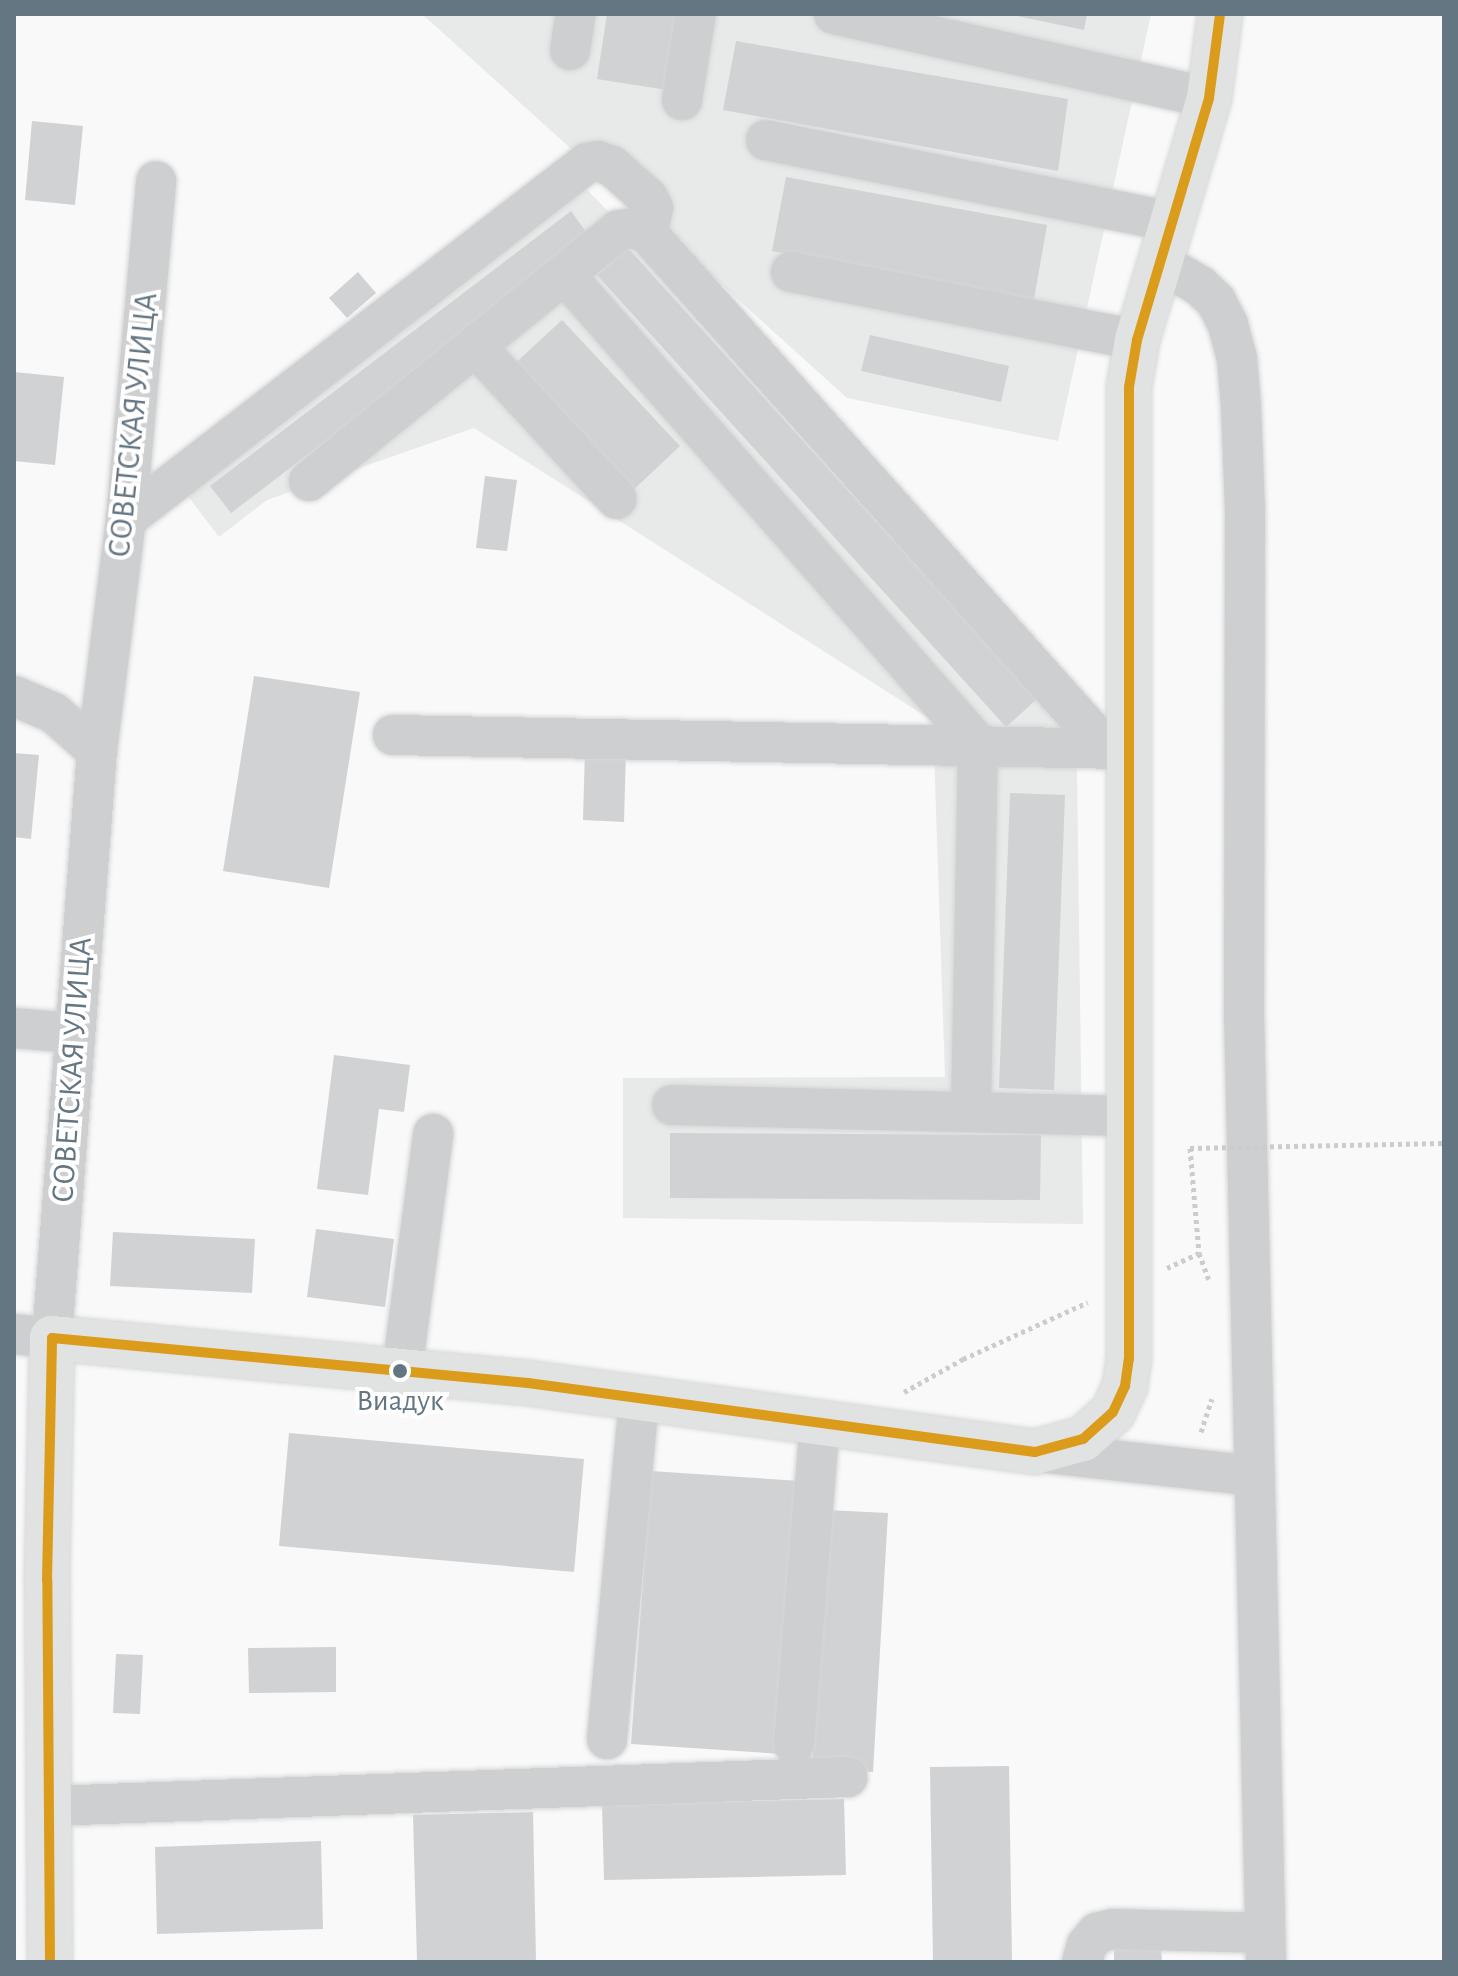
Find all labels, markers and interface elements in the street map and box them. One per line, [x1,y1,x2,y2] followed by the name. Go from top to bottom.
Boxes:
[100,291,166,559] street label: СОВЕТСКАЯ УЛИЦА
[44,936,100,1204] street label: СОВЕТСКАЯ УЛИЦА
[392,1363,408,1379] marker: Виадук
[356,1383,444,1419] place label: Виадук

